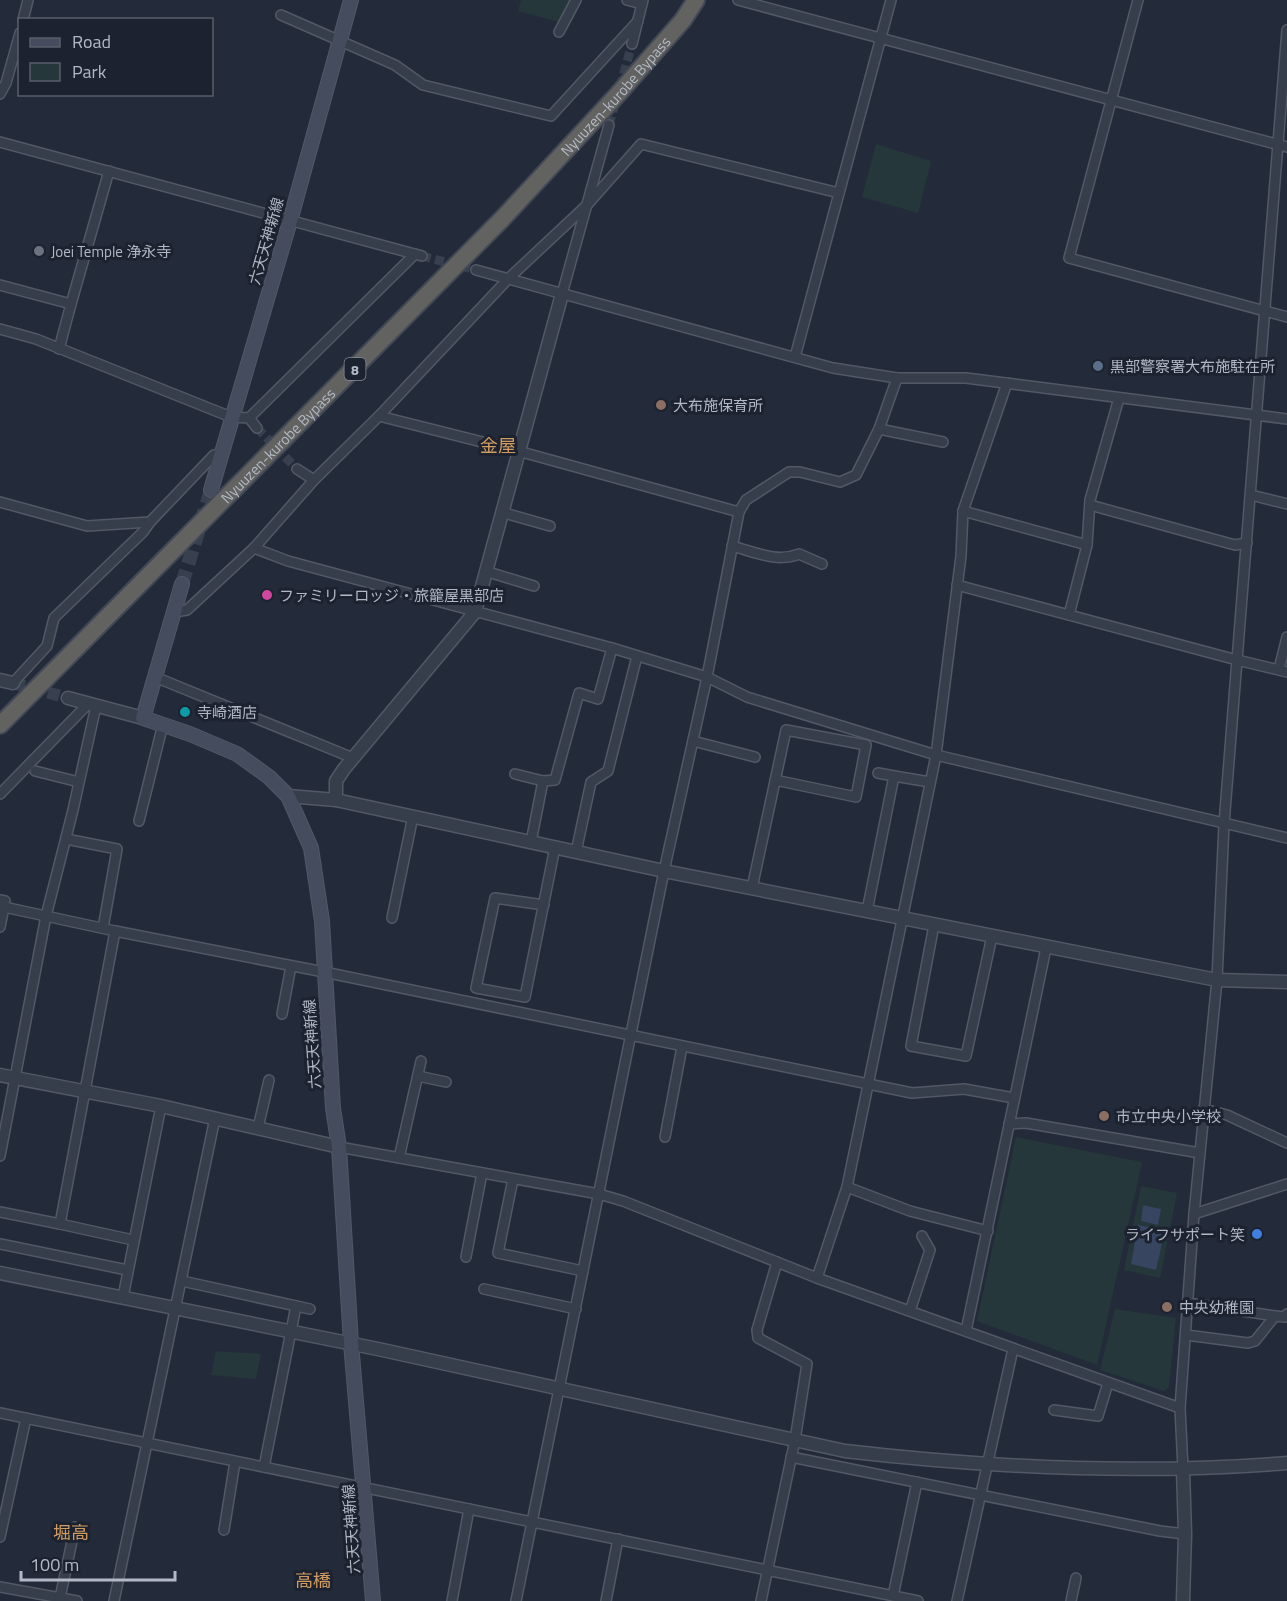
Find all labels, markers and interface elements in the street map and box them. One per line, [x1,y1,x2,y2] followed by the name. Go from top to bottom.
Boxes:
[18,18,213,96] legend
[72,28,111,55] text: Road
[555,31,676,161] street label: Nyuuzen-kurobe Bypass
[72,58,107,85] text: Park
[243,195,289,287] street label: 六天天神新線
[51,240,171,263] place label: Joei Temple 浄永寺
[32,244,46,258] marker: Joei Temple 浄永寺
[1110,355,1275,378] place label: 黒部警察署大布施駐在所
[344,358,366,380] road number: 8
[1091,359,1105,373] marker: 黒部警察署大布施駐在所
[215,382,340,508] street label: Nyuuzen-kurobe Bypass
[673,394,763,417] place label: 大布施保育所
[654,398,668,412] marker: 大布施保育所
[480,432,516,459] district label: 金屋
[279,584,504,607] place label: ファミリーロッジ・旅籠屋黒部店
[260,588,274,602] marker: ファミリーロッジ・旅籠屋黒部店
[197,701,257,724] place label: 寺崎酒店
[178,705,192,719] marker: 寺崎酒店
[297,998,327,1090] street label: 六天天神新線
[1116,1105,1221,1128] place label: 市立中央小学校
[1097,1109,1111,1123] marker: 市立中央小学校
[1125,1223,1245,1246] place label: ライフサポート笑
[1250,1227,1264,1241] marker: ライフサポート笑
[1179,1296,1254,1319] place label: 中央幼稚園
[1160,1300,1174,1314] marker: 中央幼稚園
[336,1483,366,1575] street label: 六天天神新線
[53,1519,89,1546] district label: 堀高
[21,1544,176,1582] scale bar
[30,1551,79,1578] text: 100 m
[295,1567,331,1594] district label: 高橋

